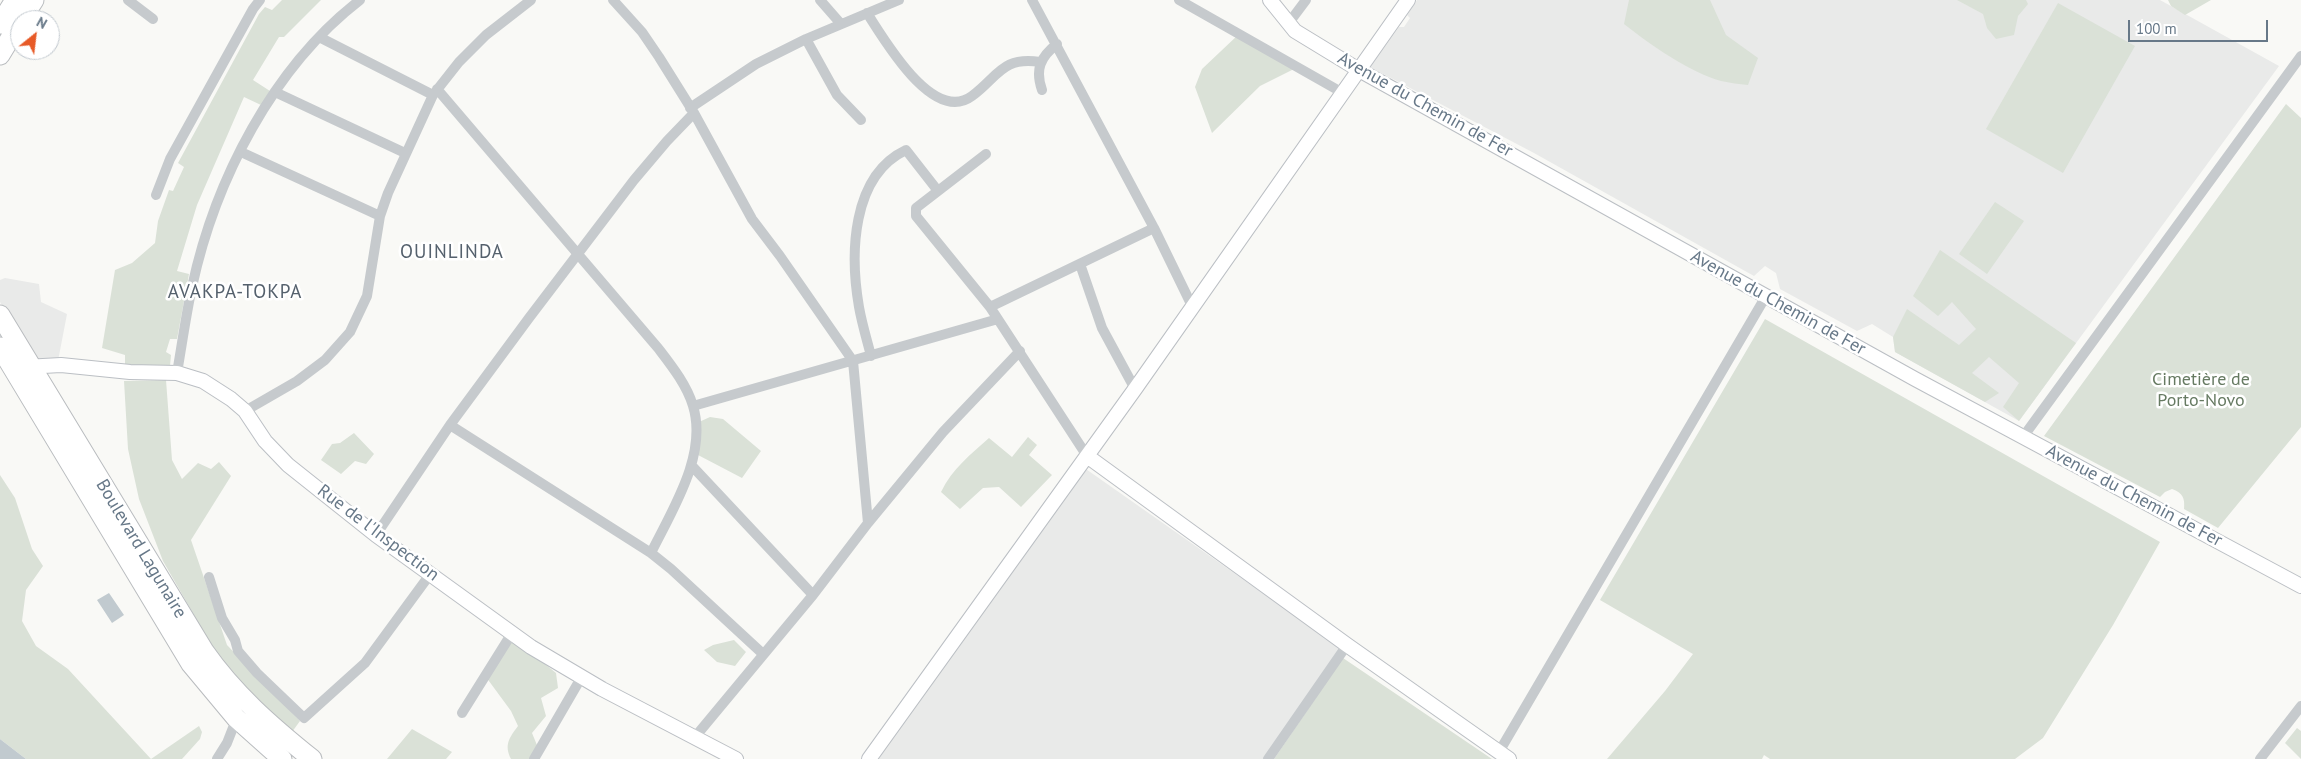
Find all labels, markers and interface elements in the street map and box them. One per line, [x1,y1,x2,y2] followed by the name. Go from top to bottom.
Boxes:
[10,10,60,60] north arrow
[2131,10,2271,42] scale bar
[33,13,50,33] text: N
[2136,19,2177,38] text: 100 m
[1334,48,1516,162] street label: Avenue du Chemin de Fer
[399,242,505,264] district label: OUINLINDA
[1687,246,1869,360] street label: Avenue du Chemin de Fer
[166,282,304,304] district label: AVAKPA-TOKPA
[2152,369,2250,412] park label: Cimetière de Porto-Novo
[2042,440,2226,552] street label: Avenue du Chemin de Fer
[91,476,191,622] street label: Boulevard Lagunaire
[313,480,443,586] street label: Rue de l'Inspection

